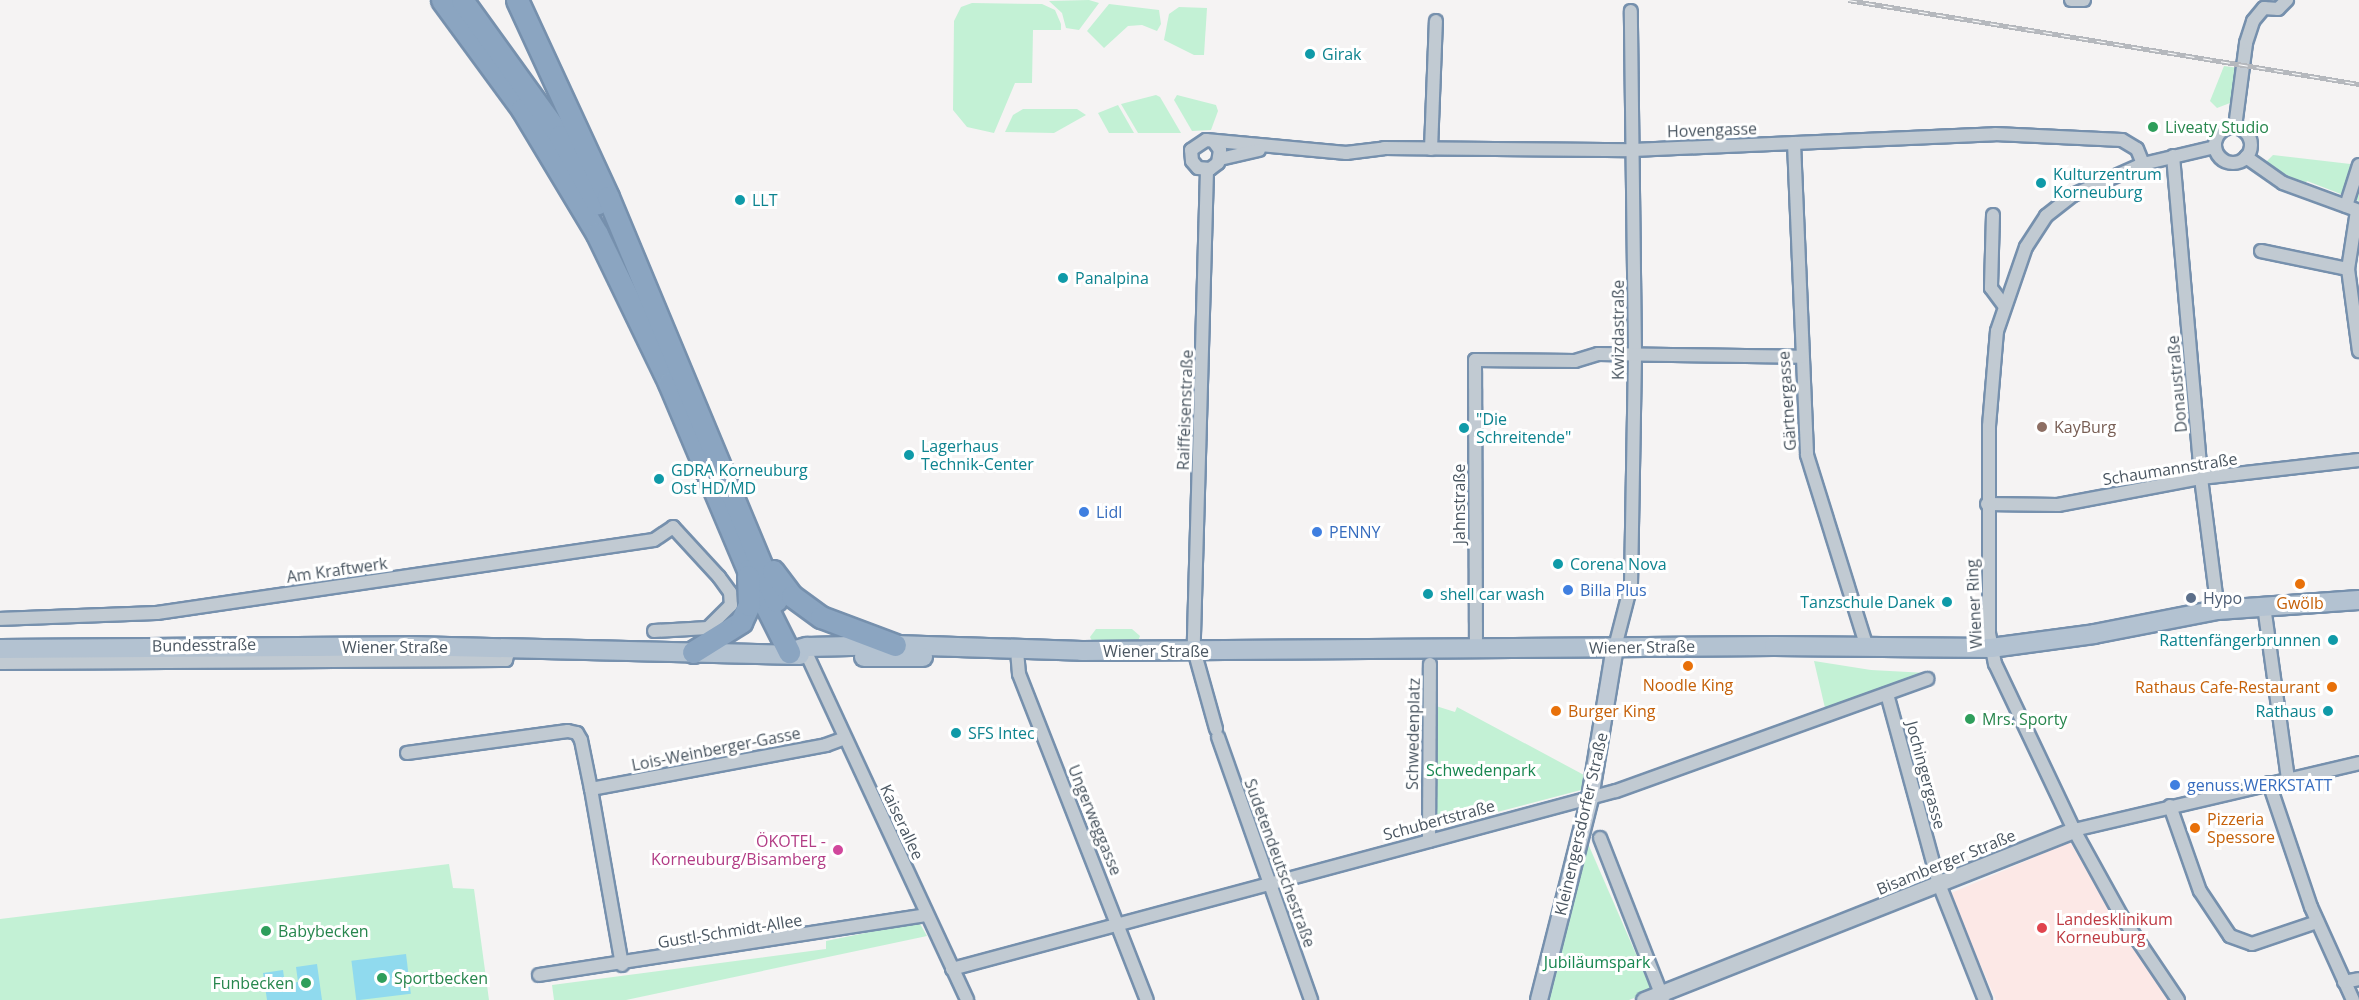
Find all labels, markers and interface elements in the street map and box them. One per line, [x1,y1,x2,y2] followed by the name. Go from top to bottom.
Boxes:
[1322,44,1362,64] place label: Girak
[1303,47,1317,61] marker: Girak
[2165,117,2269,137] place label: Liveaty Studio
[1667,119,1757,141] street label: Hovengasse
[2146,120,2160,134] marker: Liveaty Studio
[2053,164,2162,202] place label: Kulturzentrum Korneuburg
[2034,176,2048,190] marker: Kulturzentrum Korneuburg
[752,190,778,210] place label: LLT
[733,193,747,207] marker: LLT
[1075,268,1149,288] place label: Panalpina
[1056,271,1070,285] marker: Panalpina
[1608,280,1628,380] street label: Kwizdastraße
[2163,335,2191,433] street label: Donaustraße
[1173,349,1197,471] street label: Raiffeisenstraße
[1774,350,1800,452] street label: Gärtnergasse
[1476,409,1571,447] place label: "Die Schreitende"
[2054,417,2116,437] place label: KayBurg
[2035,420,2049,434] marker: KayBurg
[1457,421,1471,435] marker: "Die Schreitende"
[921,436,1034,474] place label: Lagerhaus Technik-Center
[902,448,916,462] marker: Lagerhaus Technik-Center
[2101,449,2239,489] street label: Schaumannstraße
[671,460,808,498] place label: GDRA Korneuburg Ost HD/MD
[1449,464,1469,544] street label: Jahnstraße
[652,472,666,486] marker: GDRA Korneuburg Ost HD/MD
[1096,502,1122,522] place label: Lidl
[1077,505,1091,519] marker: Lidl
[1329,522,1381,542] place label: PENNY
[1310,525,1324,539] marker: PENNY
[285,553,389,587] street label: Am Kraftwerk
[1570,554,1667,574] place label: Corena Nova
[1551,557,1565,571] marker: Corena Nova
[1962,559,1986,649] street label: Wiener Ring
[2293,577,2307,591] marker: Gwölb
[1580,580,1647,600] place label: Billa Plus
[1561,583,1575,597] marker: Billa Plus
[1440,584,1545,604] place label: shell car wash
[1421,587,1435,601] marker: shell car wash
[2203,588,2242,608] place label: Hypo
[2184,591,2198,605] marker: Hypo
[1800,592,1935,612] place label: Tanzschule Danek
[2276,593,2324,613] place label: Gwölb
[1940,595,1954,609] marker: Tanzschule Danek
[2159,630,2321,650] place label: Rattenfängerbrunnen
[2326,633,2340,647] marker: Rattenfängerbrunnen
[152,634,256,656] street label: Bundesstraße
[1589,636,1695,658] street label: Wiener Straße
[342,637,448,657] street label: Wiener Straße
[1103,641,1209,661] street label: Wiener Straße
[1681,659,1695,673] marker: Noodle King
[1643,675,1733,695] place label: Noodle King
[2135,677,2320,697] place label: Rathaus Cafe-Restaurant
[1402,678,1424,790] street label: Schwedenplatz
[2325,680,2339,694] marker: Rathaus Cafe-Restaurant
[1568,701,1655,721] place label: Burger King
[2255,701,2316,721] place label: Rathaus
[1549,704,1563,718] marker: Burger King
[2321,704,2335,718] marker: Rathaus
[1982,709,2067,729] place label: Mrs. Sporty
[1963,712,1977,726] marker: Mrs. Sporty
[1902,719,1950,831] street label: Jochingergasse
[630,723,802,775] street label: Lois-Weinberger-Gasse
[968,723,1035,743] place label: SFS Intec
[949,726,963,740] marker: SFS Intec
[1551,731,1611,917] street label: Kleinengersdorfer Straße
[1426,760,1536,780] park label: Schwedenpark
[1064,762,1126,878] street label: Ungerweggasse
[2187,775,2332,795] place label: genuss.WERKSTATT
[1241,776,1319,950] street label: Sudetendeutschestraße
[2168,778,2182,792] marker: genuss.WERKSTATT
[876,781,928,863] street label: Kaiserallee
[1381,796,1497,844] street label: Schubertstraße
[2207,809,2275,847] place label: Pizzeria Spessore
[2188,821,2202,835] marker: Pizzeria Spessore
[1874,825,2018,899] street label: Bisamberger Straße
[651,831,826,869] place label: ÖKOTEL - Korneuburg/Bisamberg
[831,843,845,857] marker: ÖKOTEL - Korneuburg/Bisamberg
[2056,909,2173,947] place label: Landesklinikum Korneuburg
[656,910,804,952] street label: Gustl-Schmidt-Allee
[2033,919,2051,937] marker: Landesklinikum Korneuburg
[278,921,369,941] place label: Babybecken
[259,924,273,938] marker: Babybecken
[1544,952,1650,972] park label: Jubiläumspark
[394,968,488,988] place label: Sportbecken
[375,971,389,985] marker: Sportbecken
[212,973,294,993] place label: Funbecken
[299,976,313,990] marker: Funbecken

